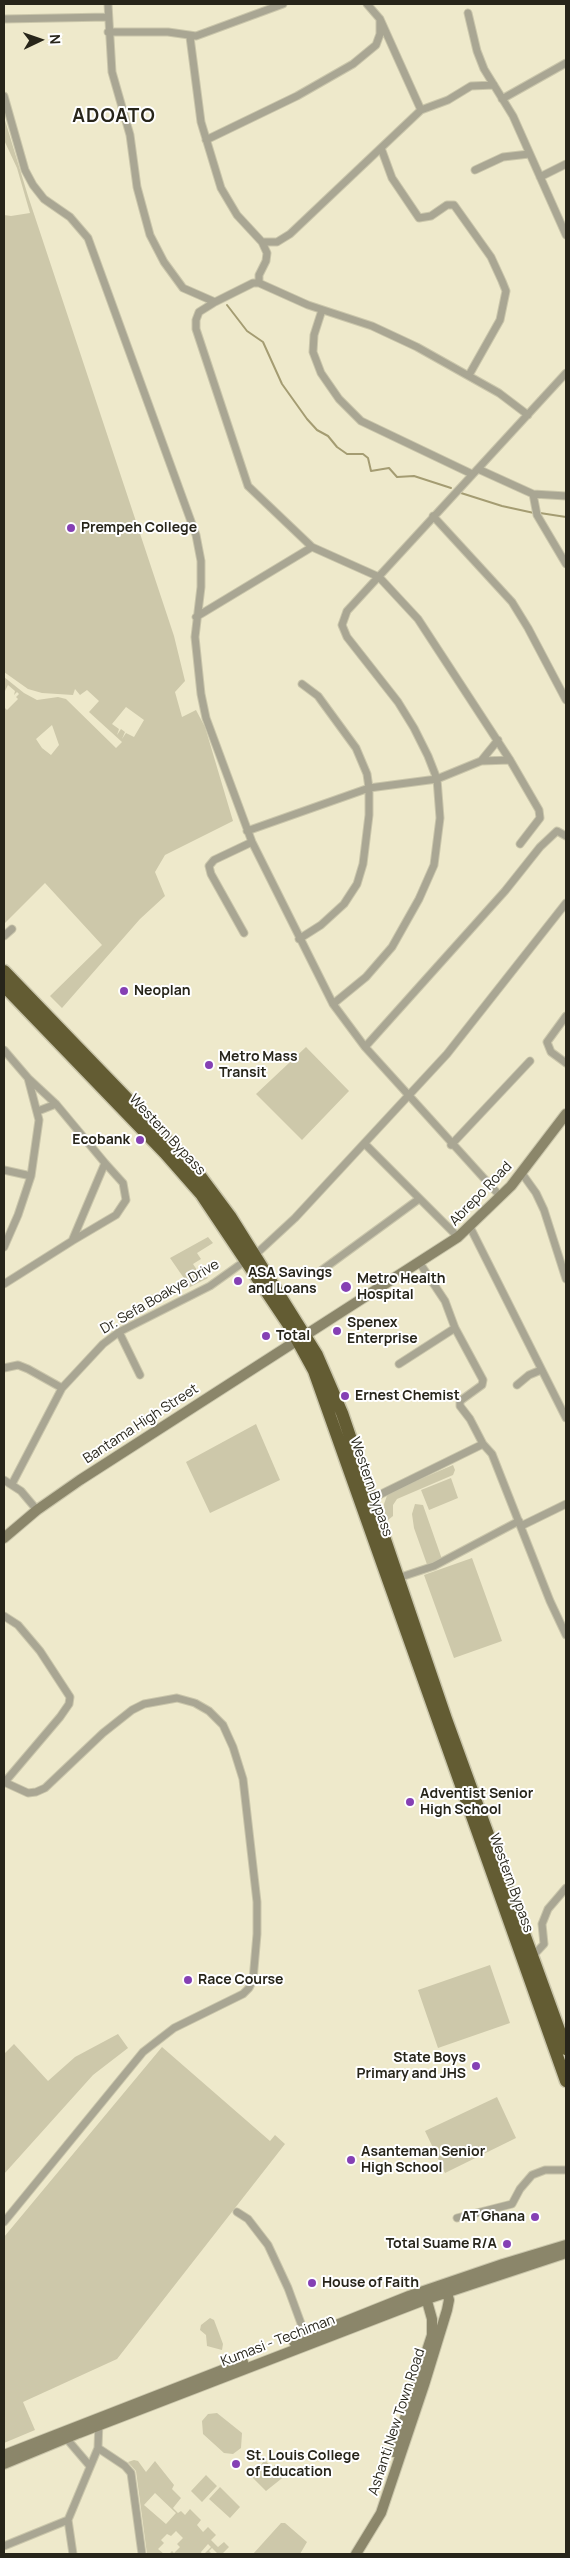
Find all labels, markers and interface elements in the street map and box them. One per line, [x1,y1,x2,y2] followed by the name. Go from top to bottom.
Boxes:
[15,15,65,65] north arrow
[46,34,65,45] text: N
[72,106,156,128] district label: ADOATO
[81,520,197,536] place label: Prempeh College
[65,522,77,534] marker: Prempeh College
[134,983,191,999] place label: Neoplan
[118,985,130,997] marker: Neoplan
[219,1049,298,1082] place label: Metro Mass Transit
[203,1059,215,1071] marker: Metro Mass Transit
[125,1091,209,1179] street label: Western Bypass
[72,1132,130,1148] place label: Ecobank
[134,1134,146,1146] marker: Ecobank
[446,1158,516,1230] street label: Abrepo Road
[98,1256,222,1338] street label: Dr. Sefa Boakye Drive
[248,1265,332,1298] place label: ASA Savings and Loans
[357,1271,446,1304] place label: Metro Health Hospital
[232,1275,244,1287] marker: ASA Savings and Loans
[339,1280,353,1294] marker: Metro Health Hospital
[347,1315,418,1348] place label: Spenex Enterprise
[331,1325,343,1337] marker: Spenex Enterprise
[276,1328,310,1344] place label: Total
[260,1330,272,1342] marker: Total
[80,1380,202,1468] street label: Bantama High Street
[355,1388,460,1404] place label: Ernest Chemist
[339,1390,351,1402] marker: Ernest Chemist
[346,1435,396,1539] street label: Western Bypass
[420,1786,533,1818] place label: Adventist Senior High School
[404,1796,416,1808] marker: Adventist Senior High School
[485,1831,537,1935] street label: Western Bypass
[198,1972,283,1988] place label: Race Course
[182,1974,194,1986] marker: Race Course
[356,2050,466,2082] place label: State Boys Primary and JHS
[470,2060,482,2072] marker: State Boys Primary and JHS
[361,2144,485,2176] place label: Asanteman Senior High School
[345,2154,357,2166] marker: Asanteman Senior High School
[461,2209,525,2225] place label: AT Ghana
[529,2211,541,2223] marker: AT Ghana
[386,2236,497,2252] place label: Total Suame R/A
[501,2238,513,2250] marker: Total Suame R/A
[322,2275,419,2291] place label: House of Faith
[306,2277,318,2289] marker: House of Faith
[219,2312,337,2370] street label: Kumasi - Techiman
[365,2346,429,2498] street label: Ashanti New Town Road
[246,2448,360,2480] place label: St. Louis College of Education
[230,2458,242,2470] marker: St. Louis College of Education

